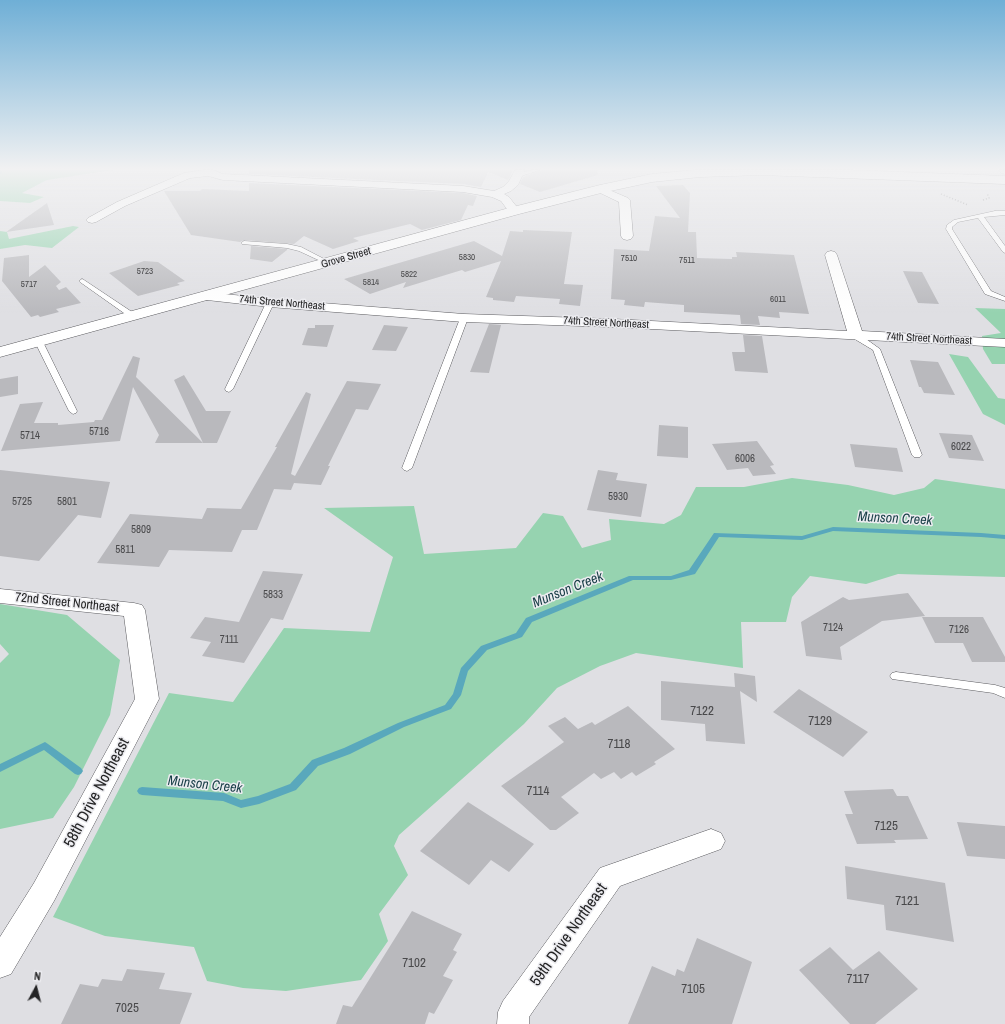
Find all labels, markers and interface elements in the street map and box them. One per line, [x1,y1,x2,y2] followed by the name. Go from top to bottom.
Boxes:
[320,245,372,271] street label: Grove Street
[459,253,475,263] house number: 5830
[621,254,637,264] house number: 7510
[679,256,695,266] house number: 7511
[137,267,153,277] house number: 5723
[401,270,417,280] house number: 5822
[363,278,379,288] house number: 5814
[21,280,37,290] house number: 5717
[239,293,325,313] street label: 74th Street Northeast
[770,295,786,305] house number: 6011
[563,314,649,332] street label: 74th Street Northeast
[886,330,972,348] street label: 74th Street Northeast
[89,425,109,439] house number: 5716
[20,429,40,443] house number: 5714
[951,440,971,454] house number: 6022
[735,452,755,466] house number: 6006
[608,490,628,504] house number: 5930
[12,495,32,509] house number: 5725
[57,495,77,509] house number: 5801
[857,509,933,529] water label: Munson Creek
[131,523,151,537] house number: 5809
[115,543,135,557] house number: 5811
[530,568,606,612] water label: Munson Creek
[263,588,283,602] house number: 5833
[14,590,120,616] street label: 72nd Street Northeast
[823,621,843,635] house number: 7124
[949,623,969,637] house number: 7126
[220,633,238,647] house number: 7111
[690,704,714,720] house number: 7122
[808,714,832,730] house number: 7129
[60,735,134,851] street label: 58th Drive Northeast
[608,737,630,753] house number: 7118
[167,773,243,797] water label: Munson Creek
[527,784,549,800] house number: 7114
[874,819,898,835] house number: 7125
[526,880,612,990] street label: 59th Drive Northeast
[895,894,919,910] house number: 7121
[402,956,426,972] house number: 7102
[16,968,56,1008] north arrow
[33,969,42,983] text: N
[847,972,869,988] house number: 7117
[681,982,705,998] house number: 7105
[115,1001,139,1017] house number: 7025

